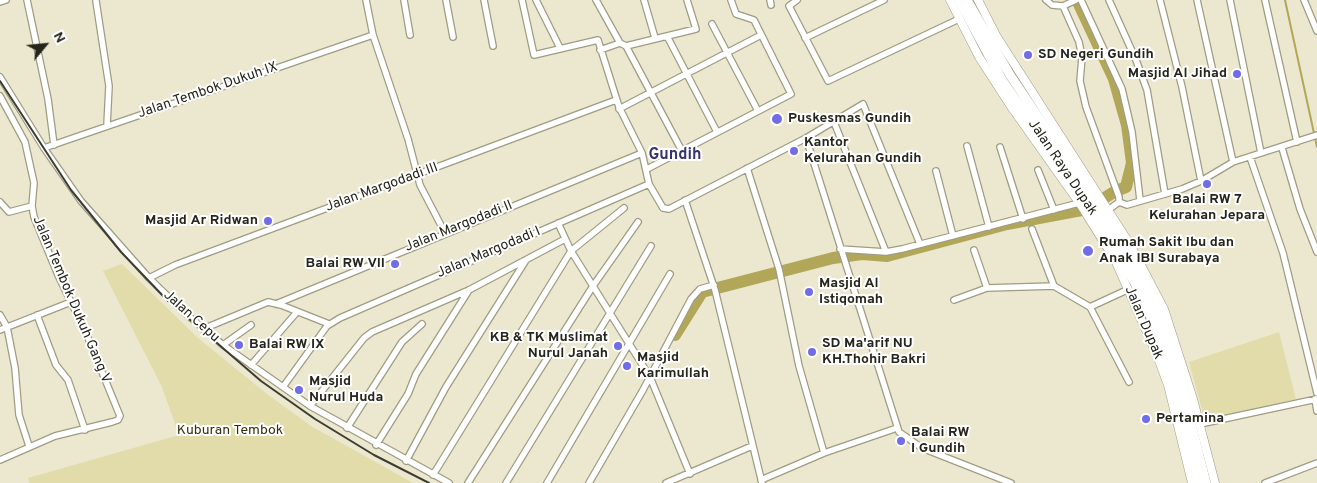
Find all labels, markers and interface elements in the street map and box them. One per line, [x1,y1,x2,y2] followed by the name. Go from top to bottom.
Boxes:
[20,20,70,70] north arrow
[49,29,69,46] text: N
[1038,47,1154,63] place label: SD Negeri Gundih
[1022,49,1034,61] marker: SD Negeri Gundih
[136,59,280,123] street label: Jalan Tembok Dukuh IX
[1128,66,1227,82] place label: Masjid Al Jihad
[1231,68,1243,80] marker: Masjid Al Jihad
[788,111,911,127] place label: Puskesmas Gundih
[770,112,784,126] marker: Puskesmas Gundih
[1024,117,1100,219] street label: Jalan Raya Dupak
[804,135,921,168] place label: Kantor Kelurahan Gundih
[788,145,800,157] marker: Kantor Kelurahan Gundih
[648,146,702,166] district label: Gundih
[323,160,441,216] street label: Jalan Margodadi III
[1201,178,1213,190] marker: Balai RW 7 Kelurahan Jepara
[1149,192,1265,224] place label: Balai RW 7 Kelurahan Jepara
[403,198,515,256] street label: Jalan Margodadi II
[145,213,258,229] place label: Masjid Ar Ridwan
[28,214,114,386] street label: Jalan Tembok Dukuh Gang V
[262,215,274,227] marker: Masjid Ar Ridwan
[435,224,543,282] street label: Jalan Margodadi I
[1099,235,1234,268] place label: Rumah Sakit Ibu dan Anak IBI Surabaya
[1081,244,1095,258] marker: Rumah Sakit Ibu dan Anak IBI Surabaya
[306,256,385,272] place label: Balai RW VII
[389,258,401,270] marker: Balai RW VII
[819,276,883,308] place label: Masjid Al Istiqomah
[1120,284,1166,362] street label: Jalan Dupak
[803,286,815,298] marker: Masjid Al Istiqomah
[159,287,223,347] street label: Jalan Cepu
[490,330,608,362] place label: KB & TK Muslimat Nurul Janah
[822,336,926,368] place label: SD Ma'arif NU KH.Thohir Bakri
[249,337,325,353] place label: Balai RW IX
[233,339,245,351] marker: Balai RW IX
[612,340,624,352] marker: KB & TK Muslimat Nurul Janah
[806,346,818,358] marker: SD Ma'arif NU KH.Thohir Bakri
[637,350,709,382] place label: Masjid Karimullah
[621,360,633,372] marker: Masjid Karimullah
[309,374,383,407] place label: Masjid Nurul Huda
[293,384,305,396] marker: Masjid Nurul Huda
[1156,411,1224,427] place label: Pertamina
[1140,413,1152,425] marker: Pertamina
[177,423,283,439] park label: Kuburan Tembok
[911,425,969,458] place label: Balai RW I Gundih
[895,435,907,447] marker: Balai RW I Gundih

